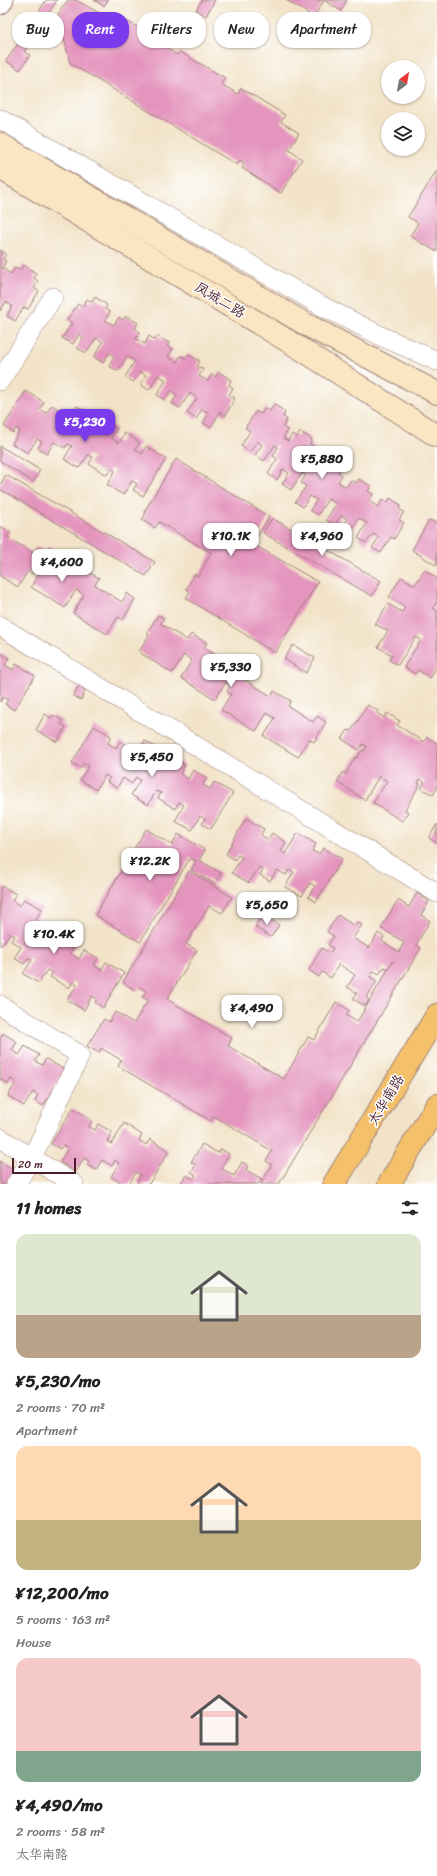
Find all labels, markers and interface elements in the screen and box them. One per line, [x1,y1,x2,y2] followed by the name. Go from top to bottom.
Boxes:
[12,12,64,48] chip: Buy
[72,12,129,48] chip: Rent
[137,12,206,48] chip: Filters
[214,12,269,48] chip: New
[277,12,371,48] chip: Apartment
[381,60,425,104] north arrow
[381,60,425,156] map controls
[381,112,425,156] button: layers
[190,275,250,325] street label: 凤城二路
[52,409,118,443] pin: ¥5,230
[64,410,106,433] text: ¥5,230
[289,446,355,480] pin: ¥5,880
[301,447,343,470] text: ¥5,880
[198,523,264,557] pin: ¥10.1K
[289,523,355,557] pin: ¥4,960
[212,524,250,547] text: ¥10.1K
[301,524,343,547] text: ¥4,960
[29,549,95,583] pin: ¥4,600
[41,550,83,573] text: ¥4,600
[198,654,264,688] pin: ¥5,330
[210,655,252,678] text: ¥5,330
[119,744,185,778] pin: ¥5,450
[131,745,173,768] text: ¥5,450
[117,848,183,882] pin: ¥12.2K
[130,849,170,872] text: ¥12.2K
[234,892,300,926] pin: ¥5,650
[246,893,288,916] text: ¥5,650
[21,921,87,955] pin: ¥10.4K
[34,922,74,945] text: ¥10.4K
[219,995,285,1029] pin: ¥4,490
[230,996,274,1019] text: ¥4,490
[361,1070,411,1130] street label: 太华南路
[18,1155,43,1174] text: 20 m
[12,1156,76,1175] scale bar
[16,1193,81,1223] text: 11 homes
[399,1197,421,1219] icon: filters
[183,1260,255,1332] icon: home
[16,1366,100,1396] text: ¥5,230/mo
[16,1396,105,1419] text: 2 rooms · 70 m²
[16,1419,77,1442] text: Apartment
[183,1472,255,1544] icon: home
[16,1578,109,1608] text: ¥12,200/mo
[16,1608,110,1631] text: 5 rooms · 163 m²
[16,1631,51,1654] text: House
[183,1684,255,1756] icon: home
[16,1790,103,1820] text: ¥4,490/mo
[16,1820,105,1843] text: 2 rooms · 58 m²
[16,1843,68,1866] text: 太华南路

